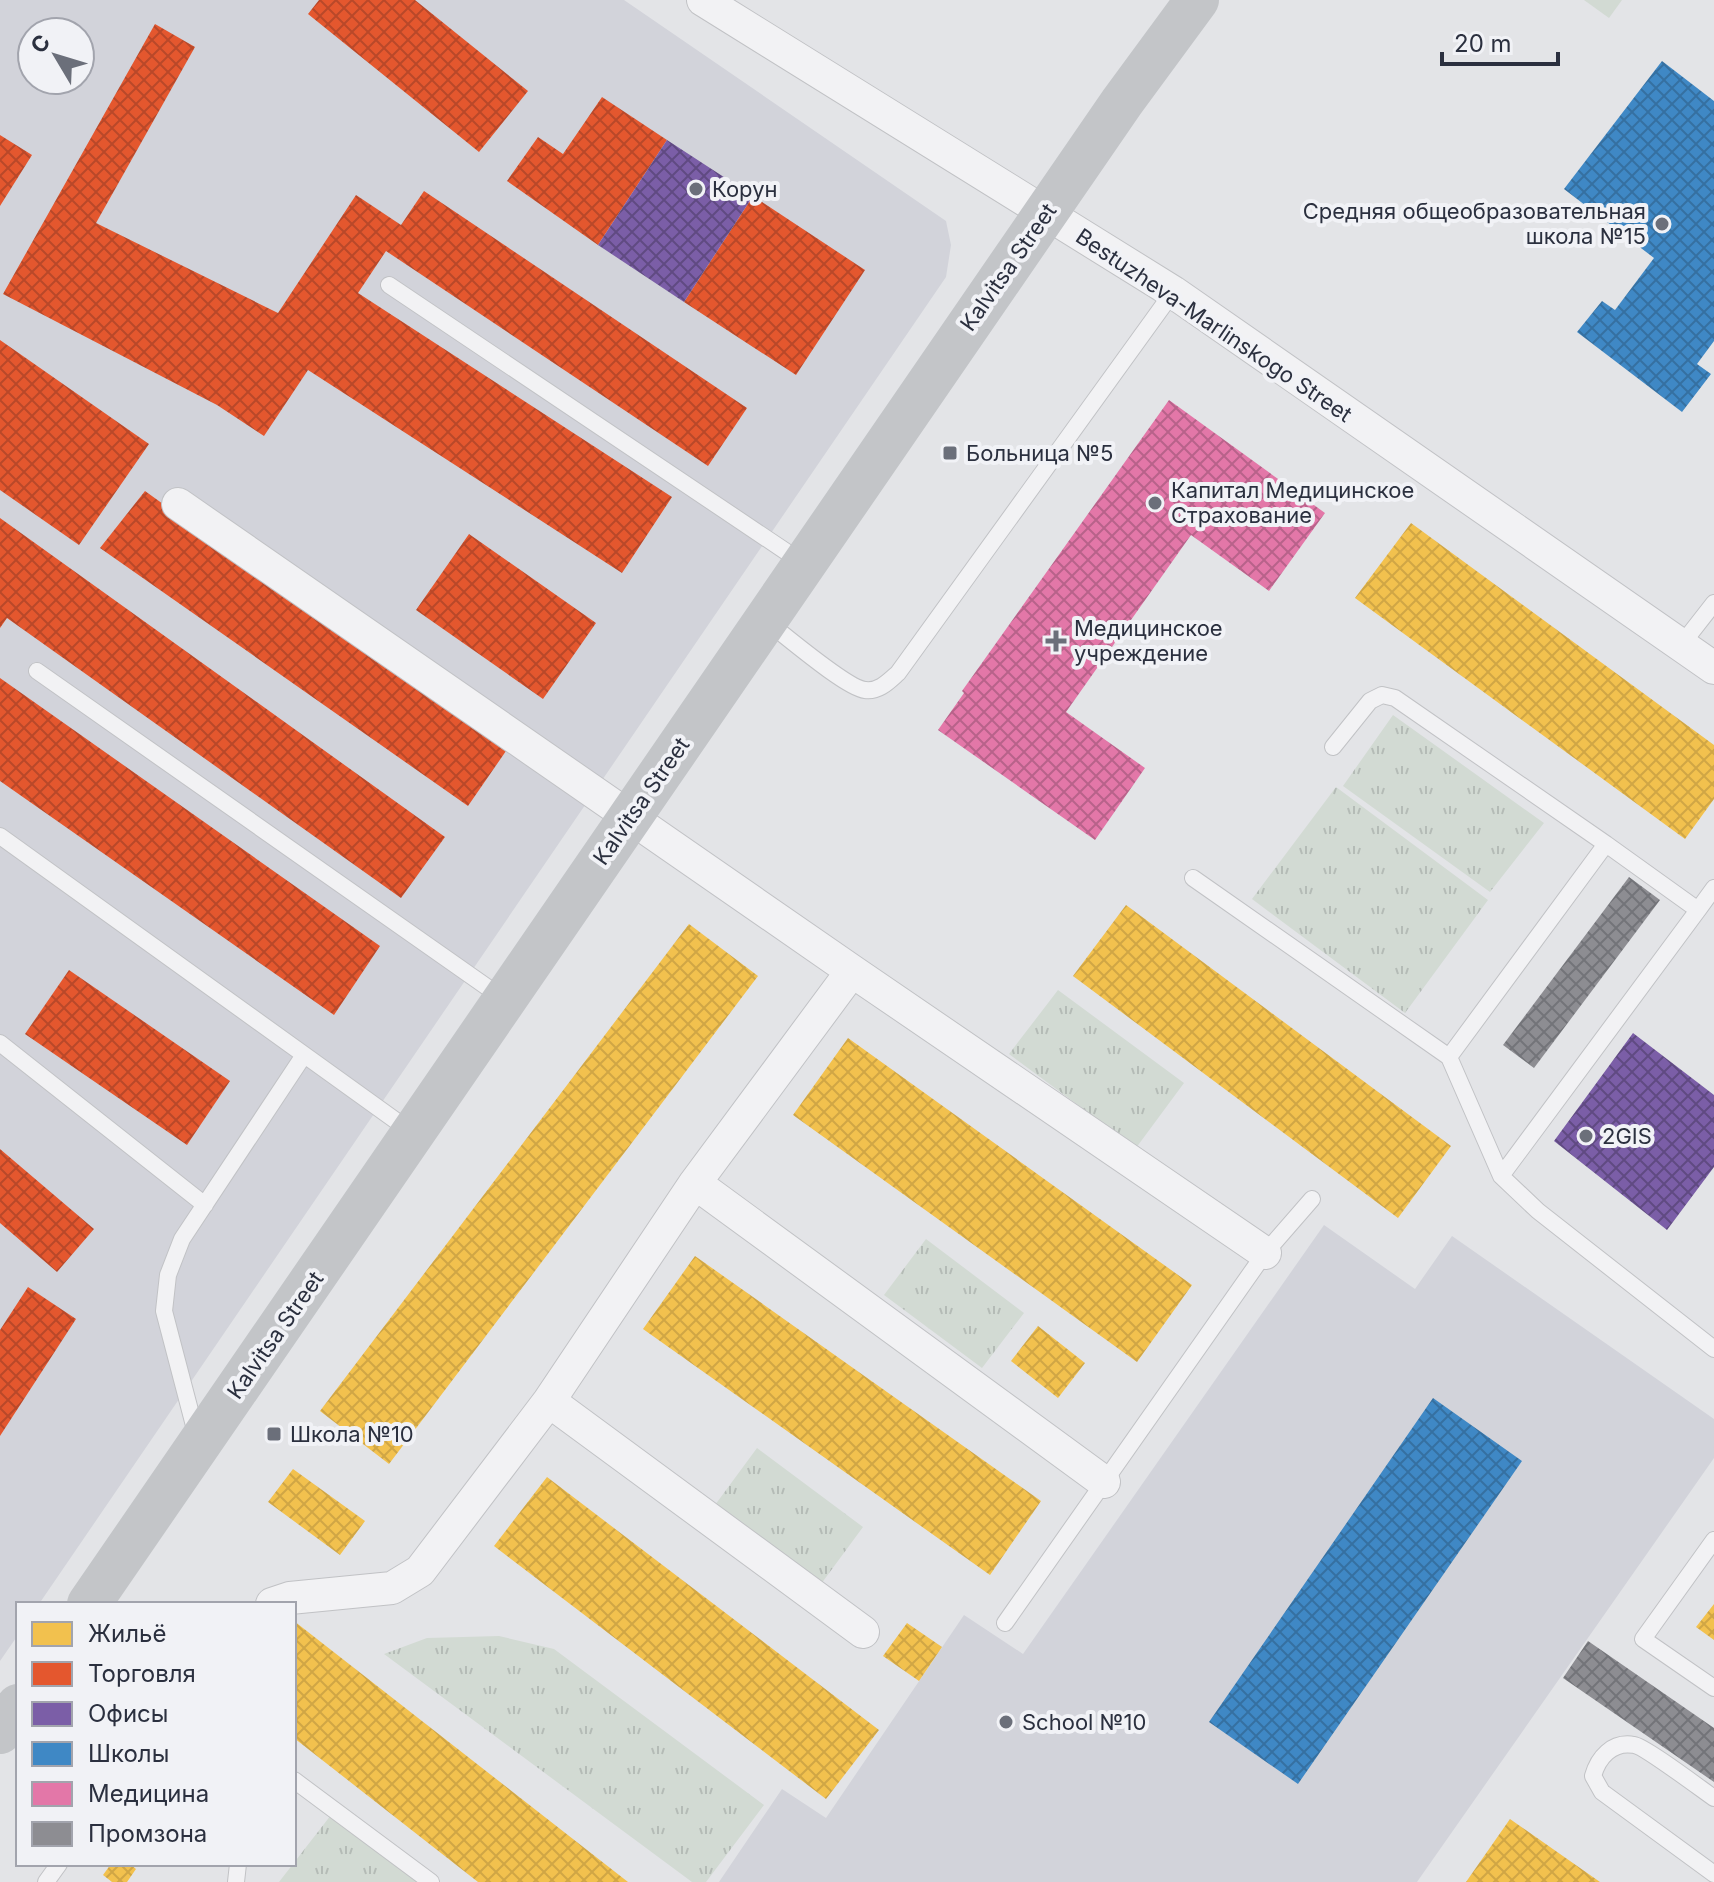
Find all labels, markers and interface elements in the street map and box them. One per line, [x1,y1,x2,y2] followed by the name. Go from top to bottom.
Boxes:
[16,16,96,96] north arrow
[1442,16,1558,66] scale bar
[25,29,55,58] text: С
[1454,29,1512,58] text: 20 m
[712,176,778,202] place label: Корун
[687,180,705,198] marker: Корун
[954,198,1062,336] street label: Kalvitsa Street
[1303,198,1646,249] place label: Средняя общеобразовательная школа №15
[1653,215,1671,233] marker: Средняя общеобразовательная школа №15
[1071,223,1357,427] street label: Bestuzheva-Marlinskogo Street
[966,440,1113,466] place label: Больница №5
[941,444,959,462] marker: Больница №5
[1171,477,1414,528] place label: Капитал Медицинское Страхование
[1146,494,1164,512] marker: Капитал Медицинское Страхование
[1074,615,1223,666] place label: Медицинское учреждение
[1045,630,1067,652] marker: Медицинское учреждение
[587,732,695,870] street label: Kalvitsa Street
[1602,1123,1652,1149] place label: 2GIS
[1577,1127,1595,1145] marker: 2GIS
[221,1266,329,1404] street label: Kalvitsa Street
[290,1421,414,1447] place label: Школа №10
[265,1425,283,1443] marker: Школа №10
[16,1602,296,1866] legend
[88,1619,166,1648] text: Жильё
[88,1659,196,1688] text: Торговля
[88,1699,168,1728] text: Офисы
[1022,1709,1146,1735] place label: School №10
[997,1713,1015,1731] marker: School №10
[88,1739,169,1768] text: Школы
[88,1779,209,1808] text: Медицина
[88,1819,207,1848] text: Промзона

